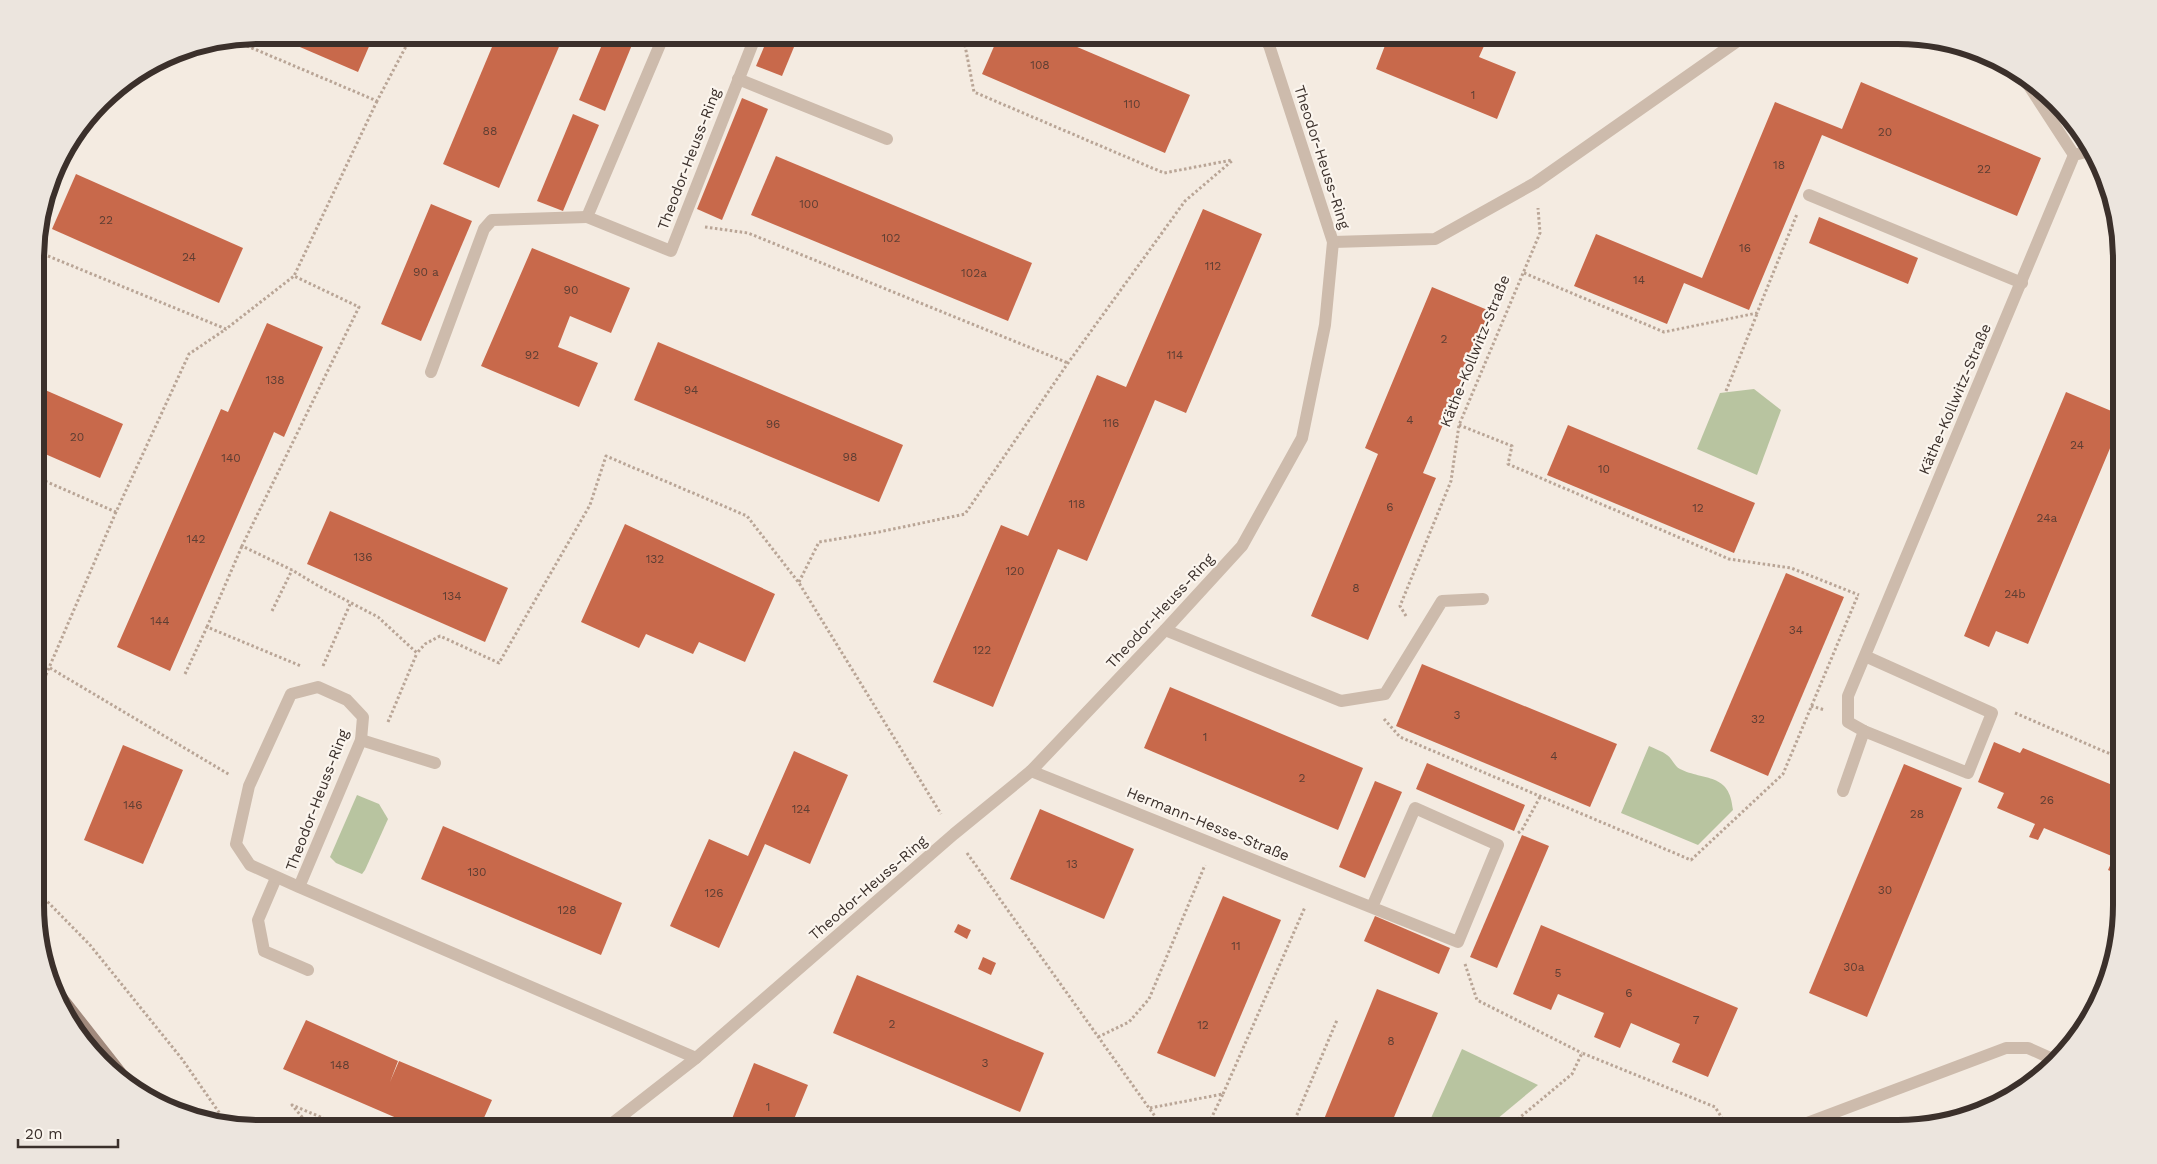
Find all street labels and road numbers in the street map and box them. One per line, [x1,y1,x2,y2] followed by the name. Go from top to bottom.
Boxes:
[1290,83,1354,231] street label: Theodor-Heuss-Ring
[654,86,724,232] street label: Theodor-Heuss-Ring
[1436,272,1514,430] street label: Käthe-Kollwitz-Straße
[1915,321,1995,477] street label: Käthe-Kollwitz-Straße
[1102,550,1218,672] street label: Theodor-Heuss-Ring
[282,727,352,873] street label: Theodor-Heuss-Ring
[1124,783,1292,865] street label: Hermann-Hesse-Straße
[805,832,931,944] street label: Theodor-Heuss-Ring

